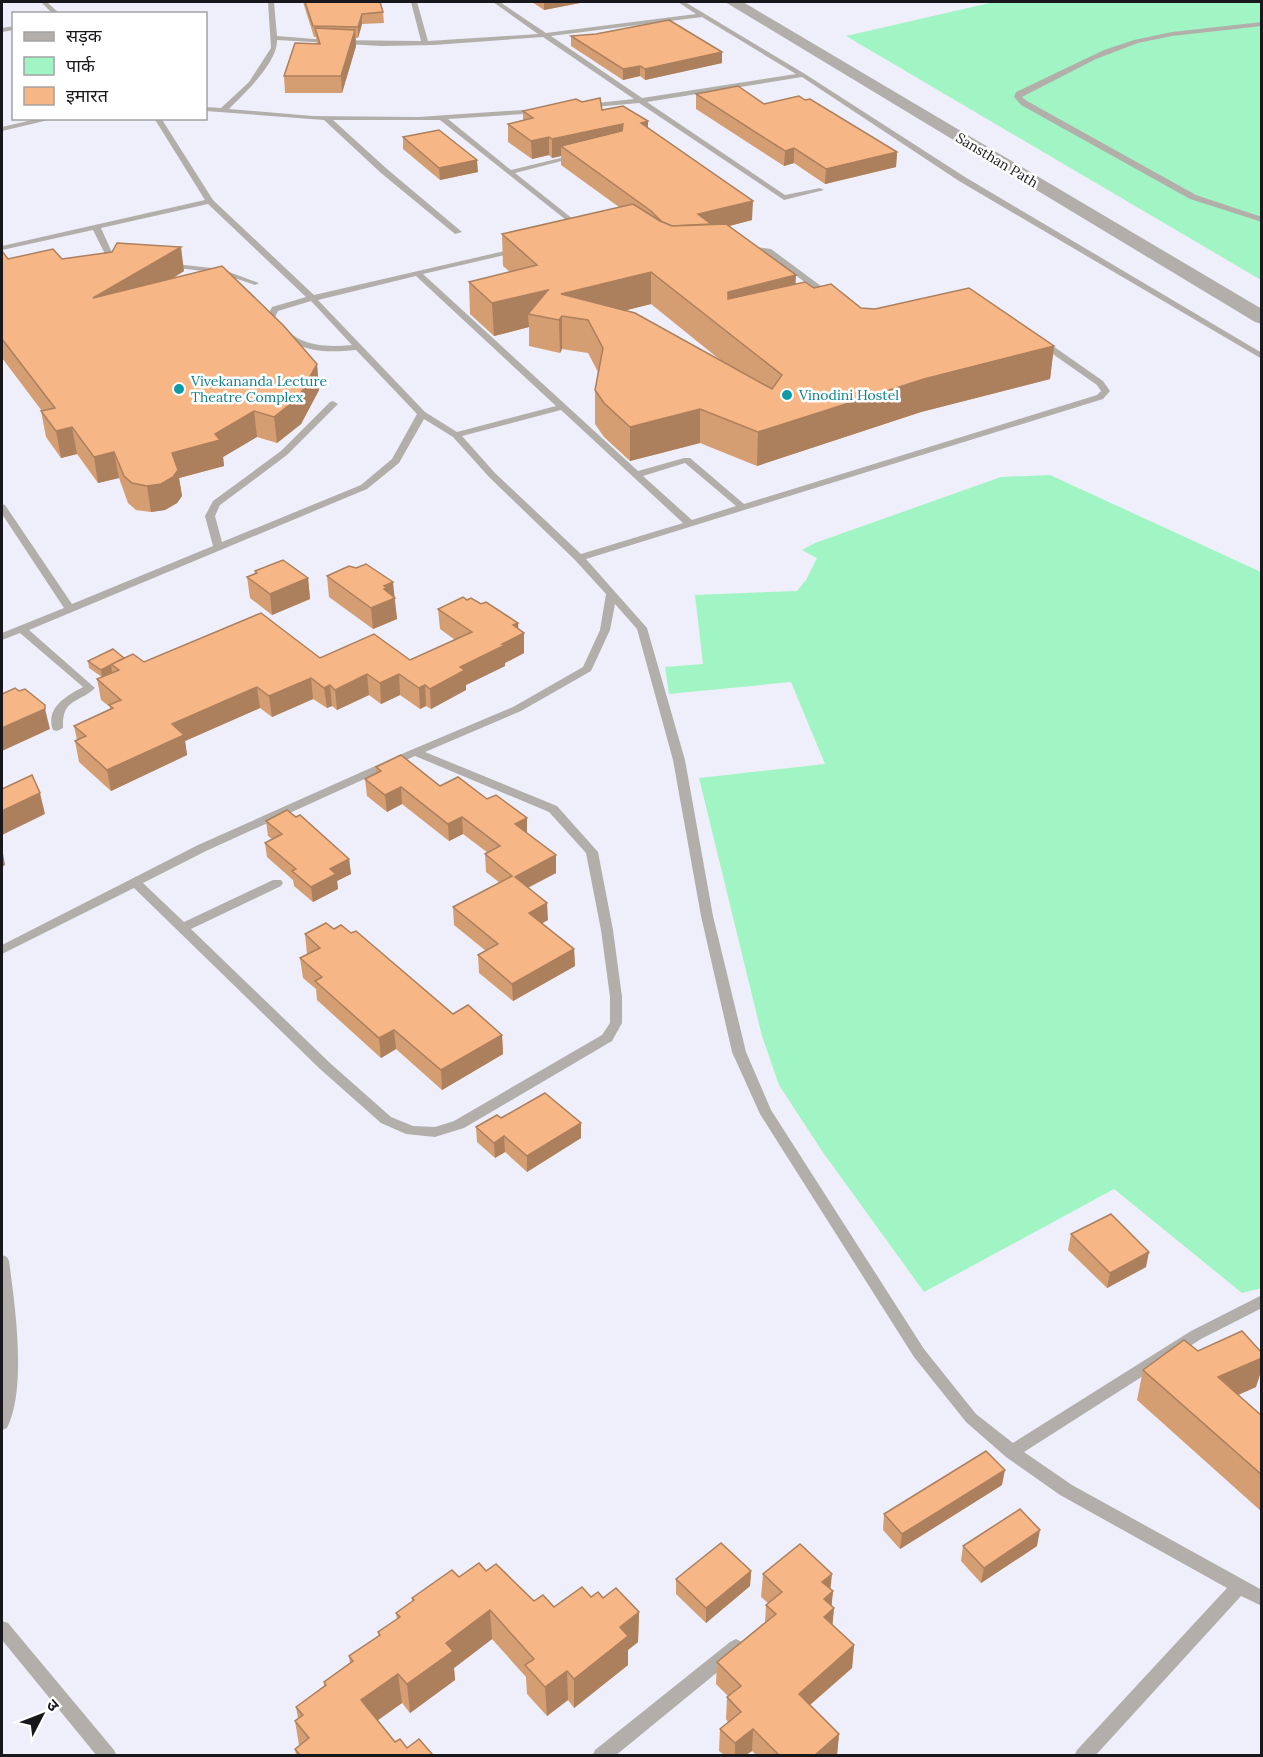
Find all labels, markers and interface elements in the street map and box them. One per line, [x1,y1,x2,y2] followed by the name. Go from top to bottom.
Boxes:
[12,12,207,120] legend
[66,24,103,47] text: सड़क
[66,54,96,77] text: पार्क
[66,84,109,107] text: इमारत
[953,128,1041,192] street label: Sansthan Path
[190,372,327,406] place label: Vivekananda Lecture Theatre Complex
[172,382,186,396] marker: Vivekananda Lecture Theatre Complex
[798,386,899,404] place label: Vinodini Hostel
[780,388,794,402] marker: Vinodini Hostel
[12,1685,72,1745] north arrow
[43,1695,64,1716] text: उ

